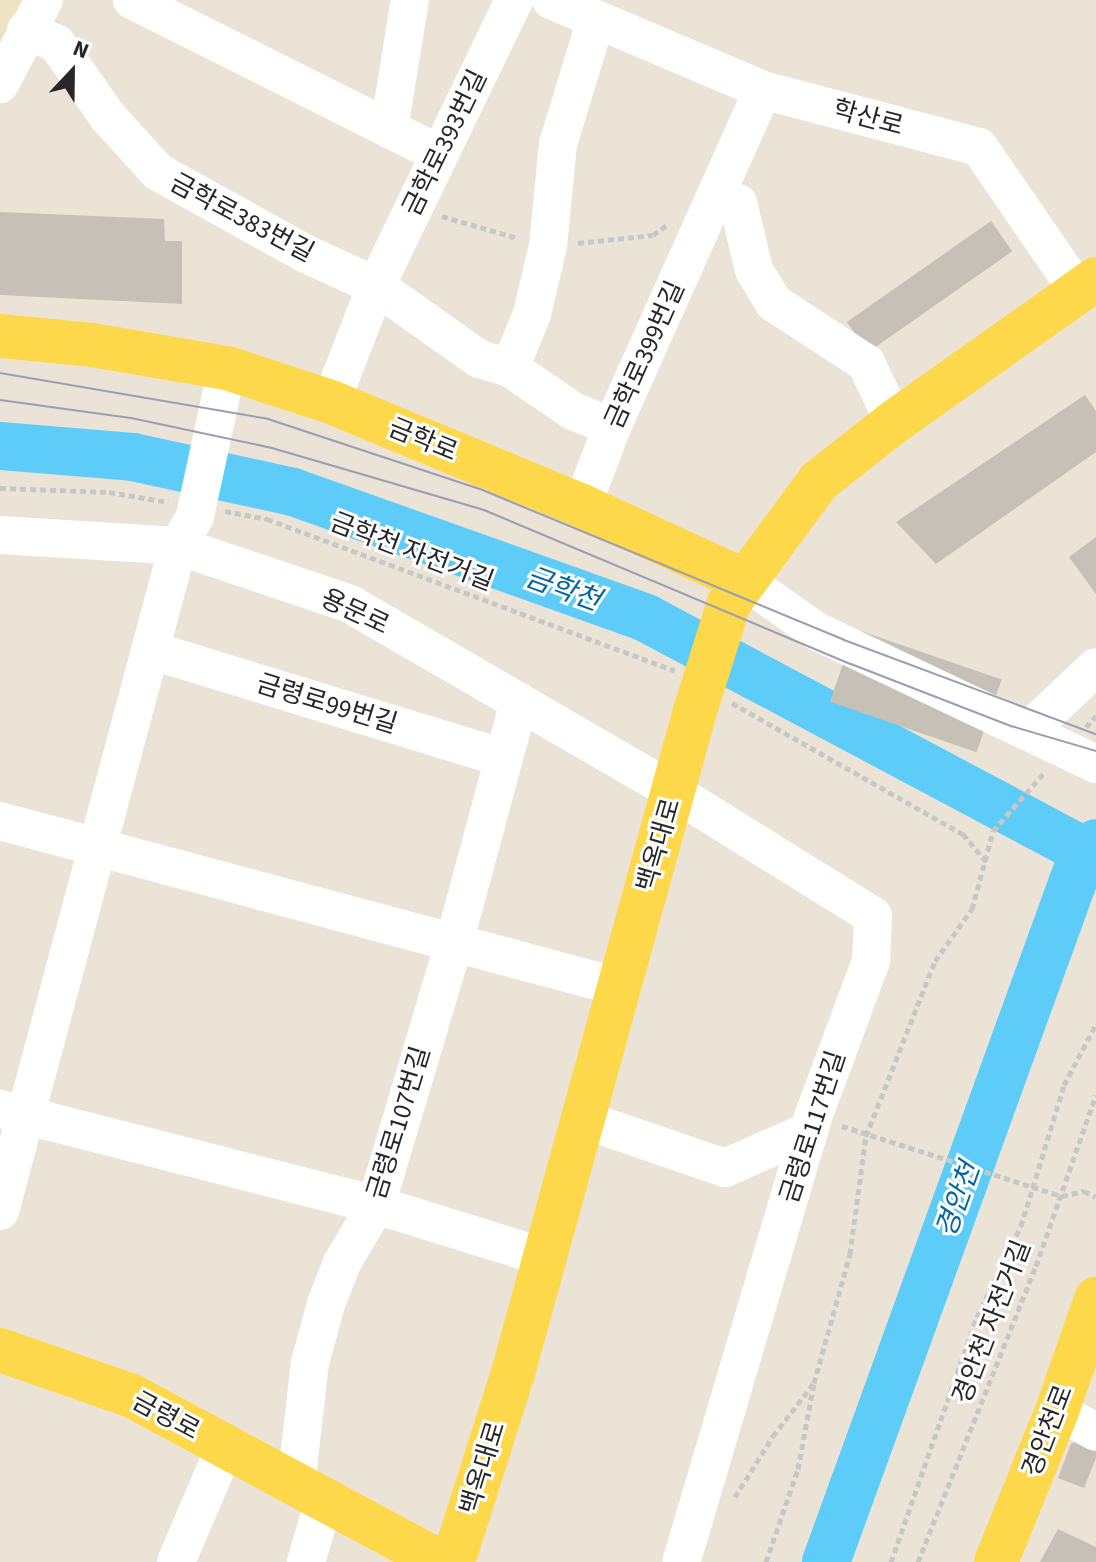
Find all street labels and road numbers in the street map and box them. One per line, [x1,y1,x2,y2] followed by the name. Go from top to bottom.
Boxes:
[396,65,494,221] street label: 금학로393번길
[829,94,907,142] street label: 학산로
[165,167,319,269] street label: 금학로383번길
[599,276,691,434] street label: 금학로399번길
[384,412,462,468] street label: 금학로
[326,507,498,597] street label: 금학천 자전거길
[316,583,394,641] street label: 용문로
[253,668,401,740] street label: 금령로99번길
[631,795,687,895] street label: 백옥대로
[361,1043,437,1203] street label: 금령로107번길
[774,1047,852,1207] street label: 금령로117번길
[947,1236,1037,1408] street label: 경안천 자전거길
[1016,1381,1080,1481] street label: 경안천로
[127,1385,205,1447] street label: 금령로
[454,1418,512,1518] street label: 백옥대로

